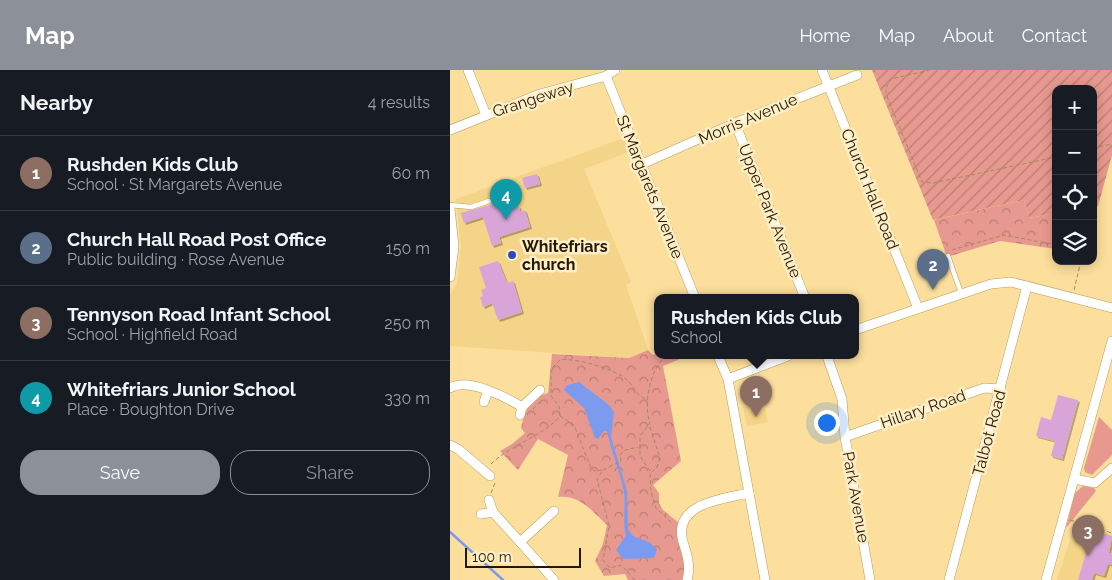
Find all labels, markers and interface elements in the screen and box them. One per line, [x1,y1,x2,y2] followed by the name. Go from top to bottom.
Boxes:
[25,21,75,50] text: Map
[799,25,850,46] text: Home
[878,25,915,46] text: Map
[943,25,994,46] text: About
[1022,25,1087,46] text: Contact
[490,77,576,121] street label: Grangeway
[1052,85,1097,265] map controls
[1052,85,1097,130] button: +
[20,90,93,115] text: Nearby
[696,90,800,148] street label: Morris Avenue
[368,93,430,112] text: 4 results
[612,112,688,262] street label: St Margarets Avenue
[837,126,903,252] street label: Church Hall Road
[1052,130,1097,175] button: −
[734,141,806,281] street label: Upper Park Avenue
[67,153,238,175] text: Rushden Kids Club
[32,164,40,183] text: 1
[392,164,430,183] text: 60 m
[67,175,282,194] text: School · St Margarets Avenue
[1052,175,1097,220] button: locate
[490,179,522,220] pin: 4
[1052,220,1097,265] button: layers
[67,228,326,250] text: Church Hall Road Post Office
[522,237,608,274] place label: Whitefriars church
[31,239,41,258] text: 2
[386,239,430,258] text: 150 m
[506,249,518,261] marker: Whitefriars church
[917,249,949,290] pin: 2
[67,250,285,269] text: Public building · Rose Avenue
[654,294,859,359] popup
[67,303,331,325] text: Tennyson Road Infant School
[671,306,842,328] text: Rushden Kids Club
[32,314,40,333] text: 3
[384,314,430,333] text: 250 m
[67,325,238,344] text: School · Highfield Road
[671,328,722,347] text: School
[740,376,772,417] pin: 1
[67,378,296,400] text: Whitefriars Junior School
[878,386,968,432] street label: Hillary Road
[968,388,1010,478] street label: Talbot Road
[31,389,41,408] text: 4
[384,389,430,408] text: 330 m
[67,400,234,419] text: Place · Boughton Drive
[814,410,840,436] your location
[20,450,220,495] button: Save
[230,450,430,495] button: Share
[839,450,873,544] street label: Park Avenue
[1072,515,1104,556] pin: 3
[465,545,581,568] scale bar
[472,549,512,565] text: 100 m

